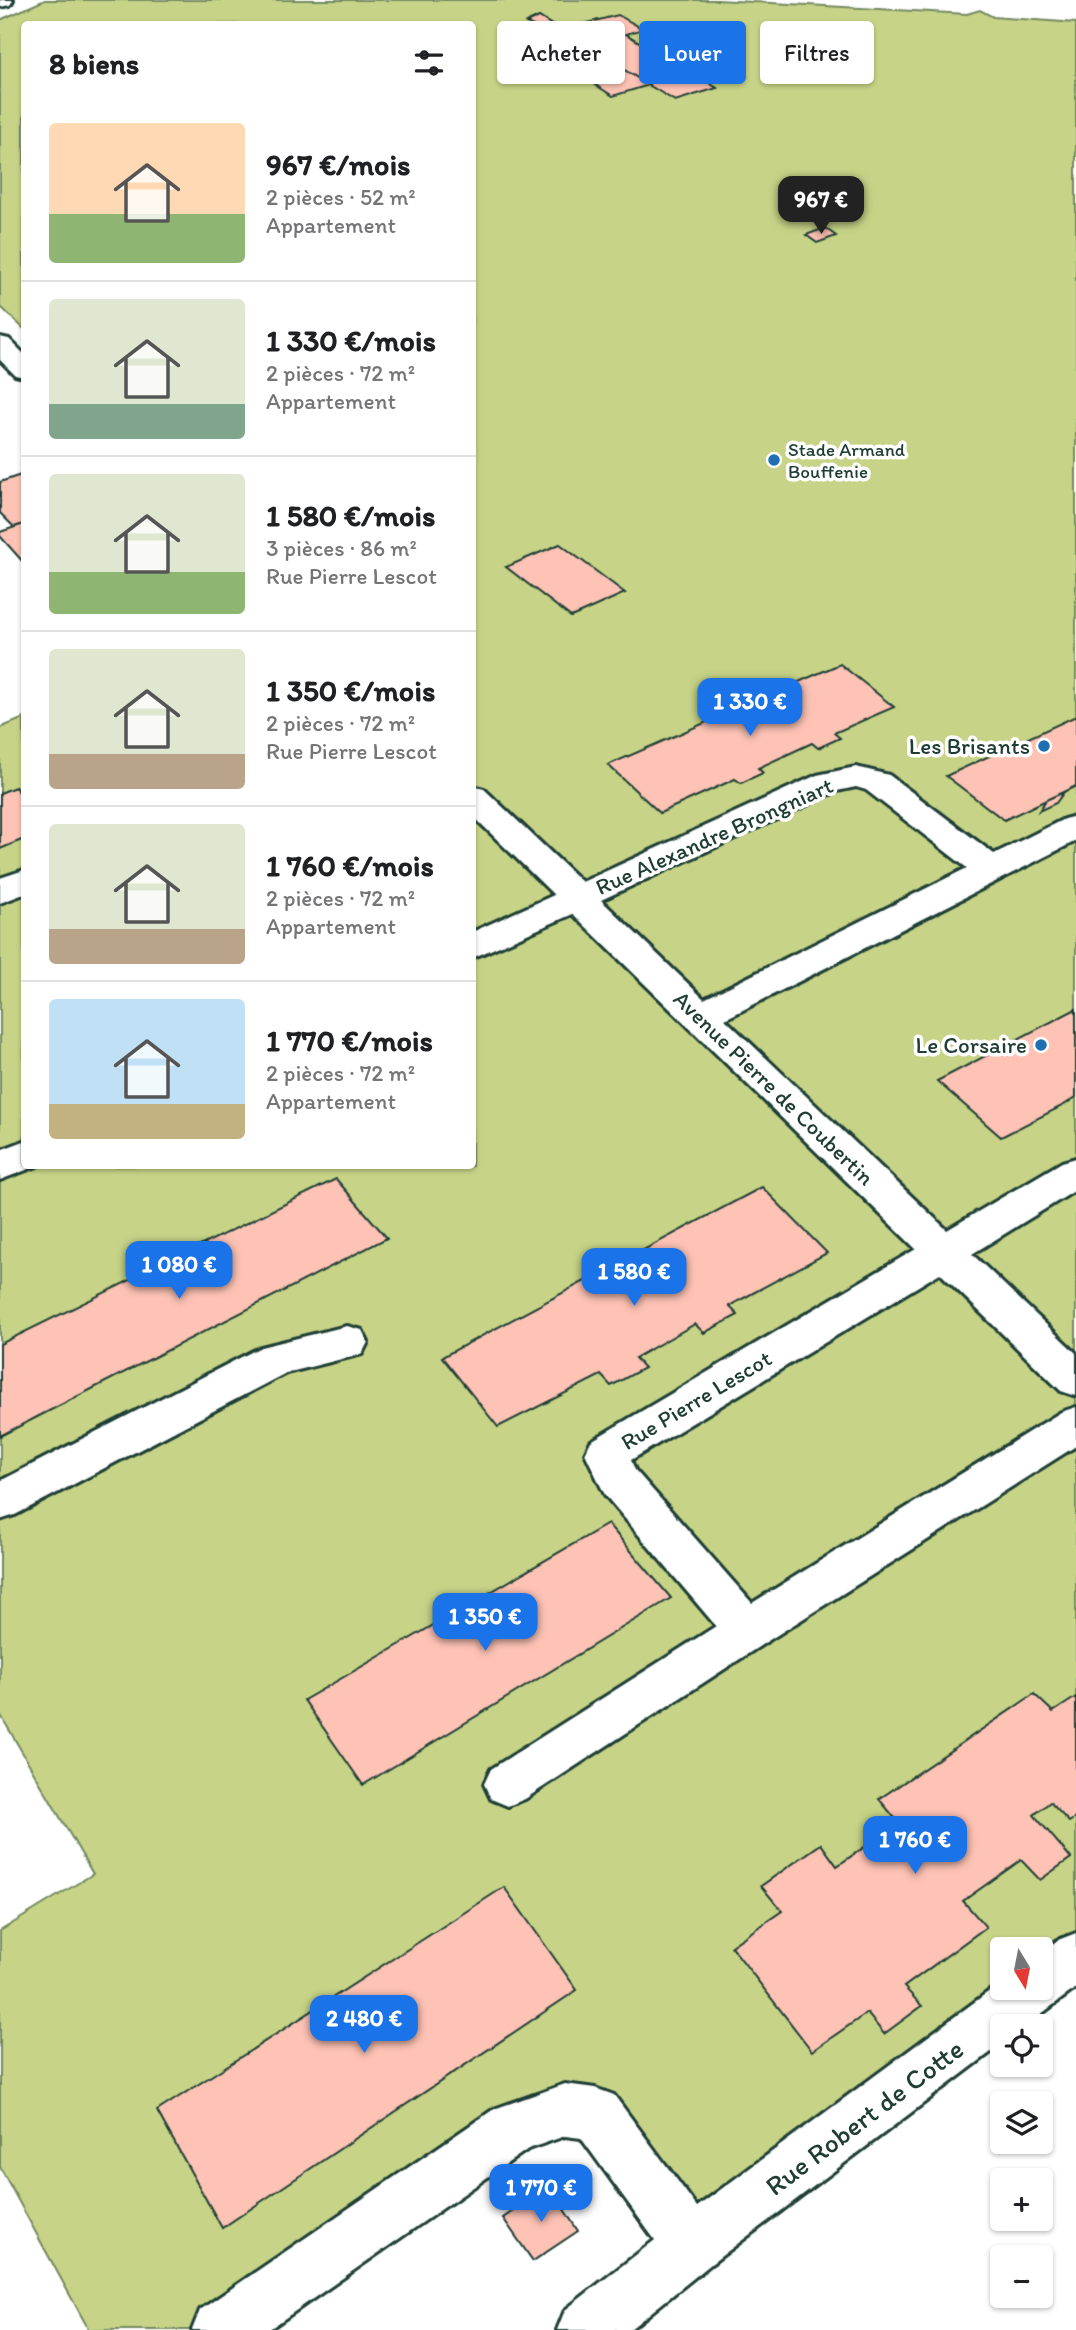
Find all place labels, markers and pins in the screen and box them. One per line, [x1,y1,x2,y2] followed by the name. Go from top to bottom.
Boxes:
[772,176,870,236] pin: 967 €
[788,438,906,483] place label: Stade Armand Bouffenie
[766,452,782,468] marker: Stade Armand Bouffenie
[685,678,815,738] pin: 1 330 €
[909,732,1030,760] place label: Les Brisants
[1036,738,1052,754] marker: Les Brisants
[916,1031,1027,1059] place label: Le Corsaire
[1033,1037,1049,1053] marker: Le Corsaire
[114,1242,244,1301] pin: 1 080 €
[569,1248,699,1308] pin: 1 580 €
[420,1594,550,1653] pin: 1 350 €
[850,1816,980,1876] pin: 1 760 €
[299,1996,429,2055] pin: 2 480 €
[476,2164,606,2224] pin: 1 770 €

